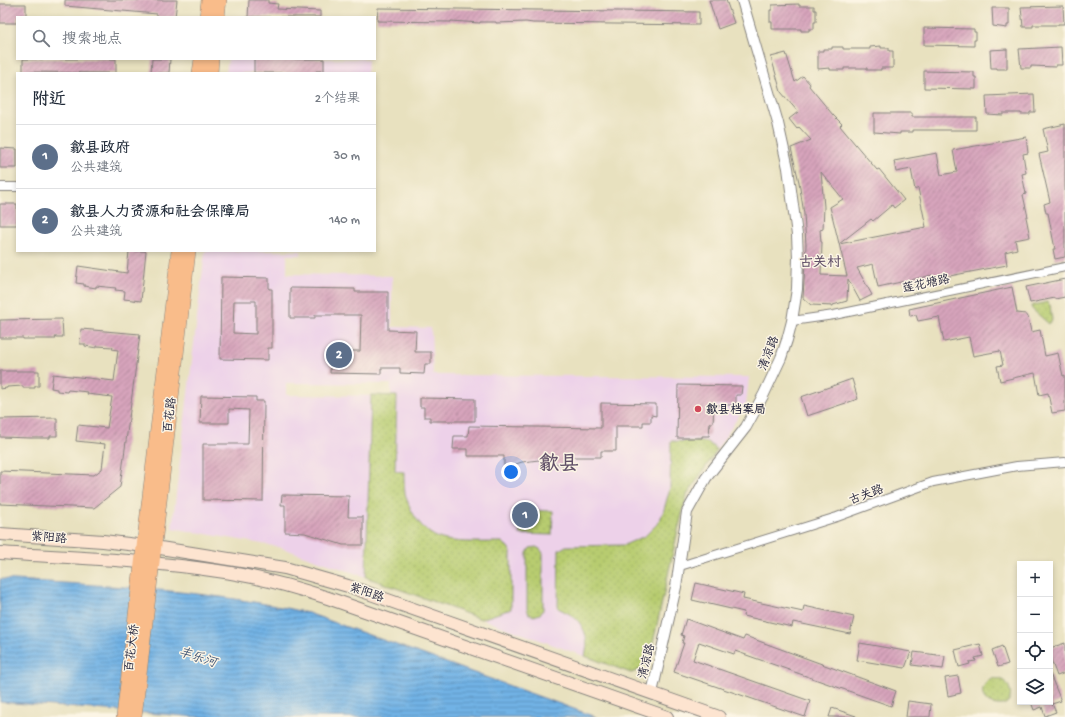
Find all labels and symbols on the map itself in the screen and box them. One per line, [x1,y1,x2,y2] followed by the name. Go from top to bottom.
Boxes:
[799,254,841,272] district label: 古关村
[901,272,951,297] street label: 莲花塘路
[756,334,783,373] street label: 清凉路
[326,340,352,370] pin: 2
[161,396,180,434] street label: 百花路
[706,402,766,418] place label: 歙县档案局
[693,404,703,414] marker: 歙县档案局
[539,452,579,477] district label: 歙县
[501,462,521,482] your location
[847,482,886,509] street label: 古关路
[512,500,538,530] pin: 1
[30,530,67,547] street label: 紫阳路
[347,580,386,606] street label: 紫阳路
[122,622,143,673] street label: 百花大桥
[636,642,659,681] street label: 清凉路
[176,644,220,672] water label: 丰乐河

